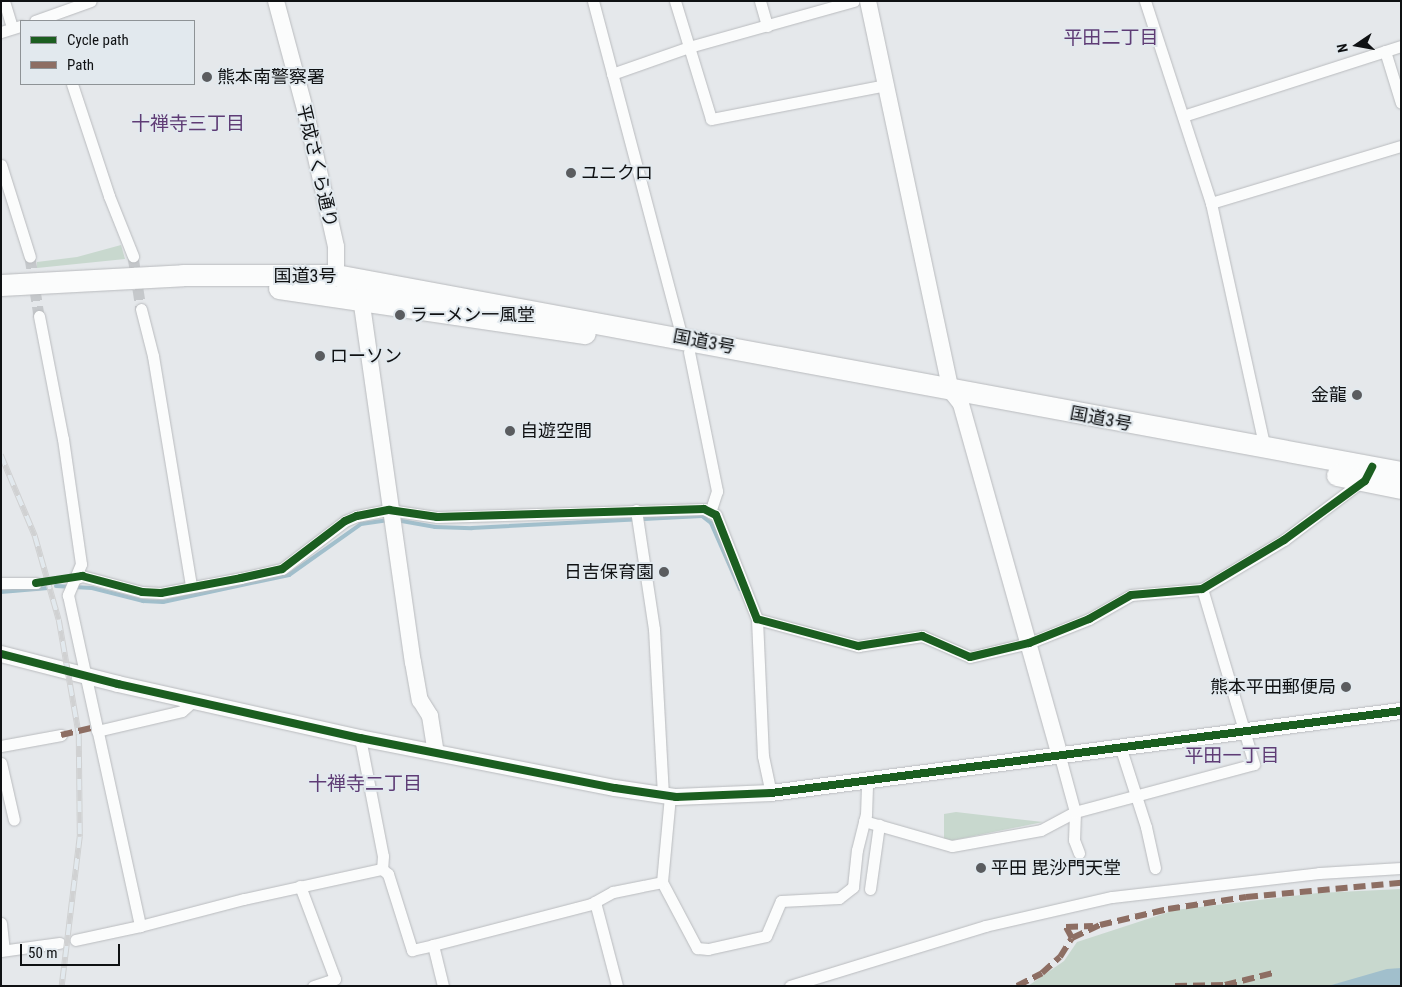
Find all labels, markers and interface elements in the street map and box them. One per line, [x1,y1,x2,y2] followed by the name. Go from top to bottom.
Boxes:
[20,20,195,85] legend
[1332,20,1382,70] north arrow
[1064,27,1158,49] district label: 平田二丁目
[67,31,129,49] text: Cycle path
[1334,42,1351,54] text: N
[67,56,94,74] text: Path
[217,66,325,88] place label: 熊本南警察署
[201,71,213,83] marker: 熊本南警察署
[292,102,342,230] street label: 平成さくら通り
[131,113,245,135] district label: 十禅寺三丁目
[581,162,653,184] place label: ユニクロ
[565,167,577,179] marker: ユニクロ
[274,265,336,287] street label: 国道3号
[410,304,536,326] place label: ラーメン一風堂
[394,309,406,321] marker: ラーメン一風堂
[671,325,737,359] street label: 国道3号
[330,345,402,367] place label: ローソン
[314,350,326,362] marker: ローソン
[1311,384,1347,406] place label: 金龍
[1351,389,1363,401] marker: 金龍
[1068,402,1134,436] street label: 国道3号
[520,420,592,442] place label: 自遊空間
[504,425,516,437] marker: 自遊空間
[564,561,654,583] place label: 日吉保育園
[658,566,670,578] marker: 日吉保育園
[1210,676,1336,698] place label: 熊本平田郵便局
[1340,681,1352,693] marker: 熊本平田郵便局
[1185,745,1279,767] district label: 平田一丁目
[308,773,422,795] district label: 十禅寺二丁目
[991,857,1121,879] place label: 平田 毘沙門天堂
[975,862,987,874] marker: 平田 毘沙門天堂
[22,934,122,966] scale bar
[28,944,58,962] text: 50 m

